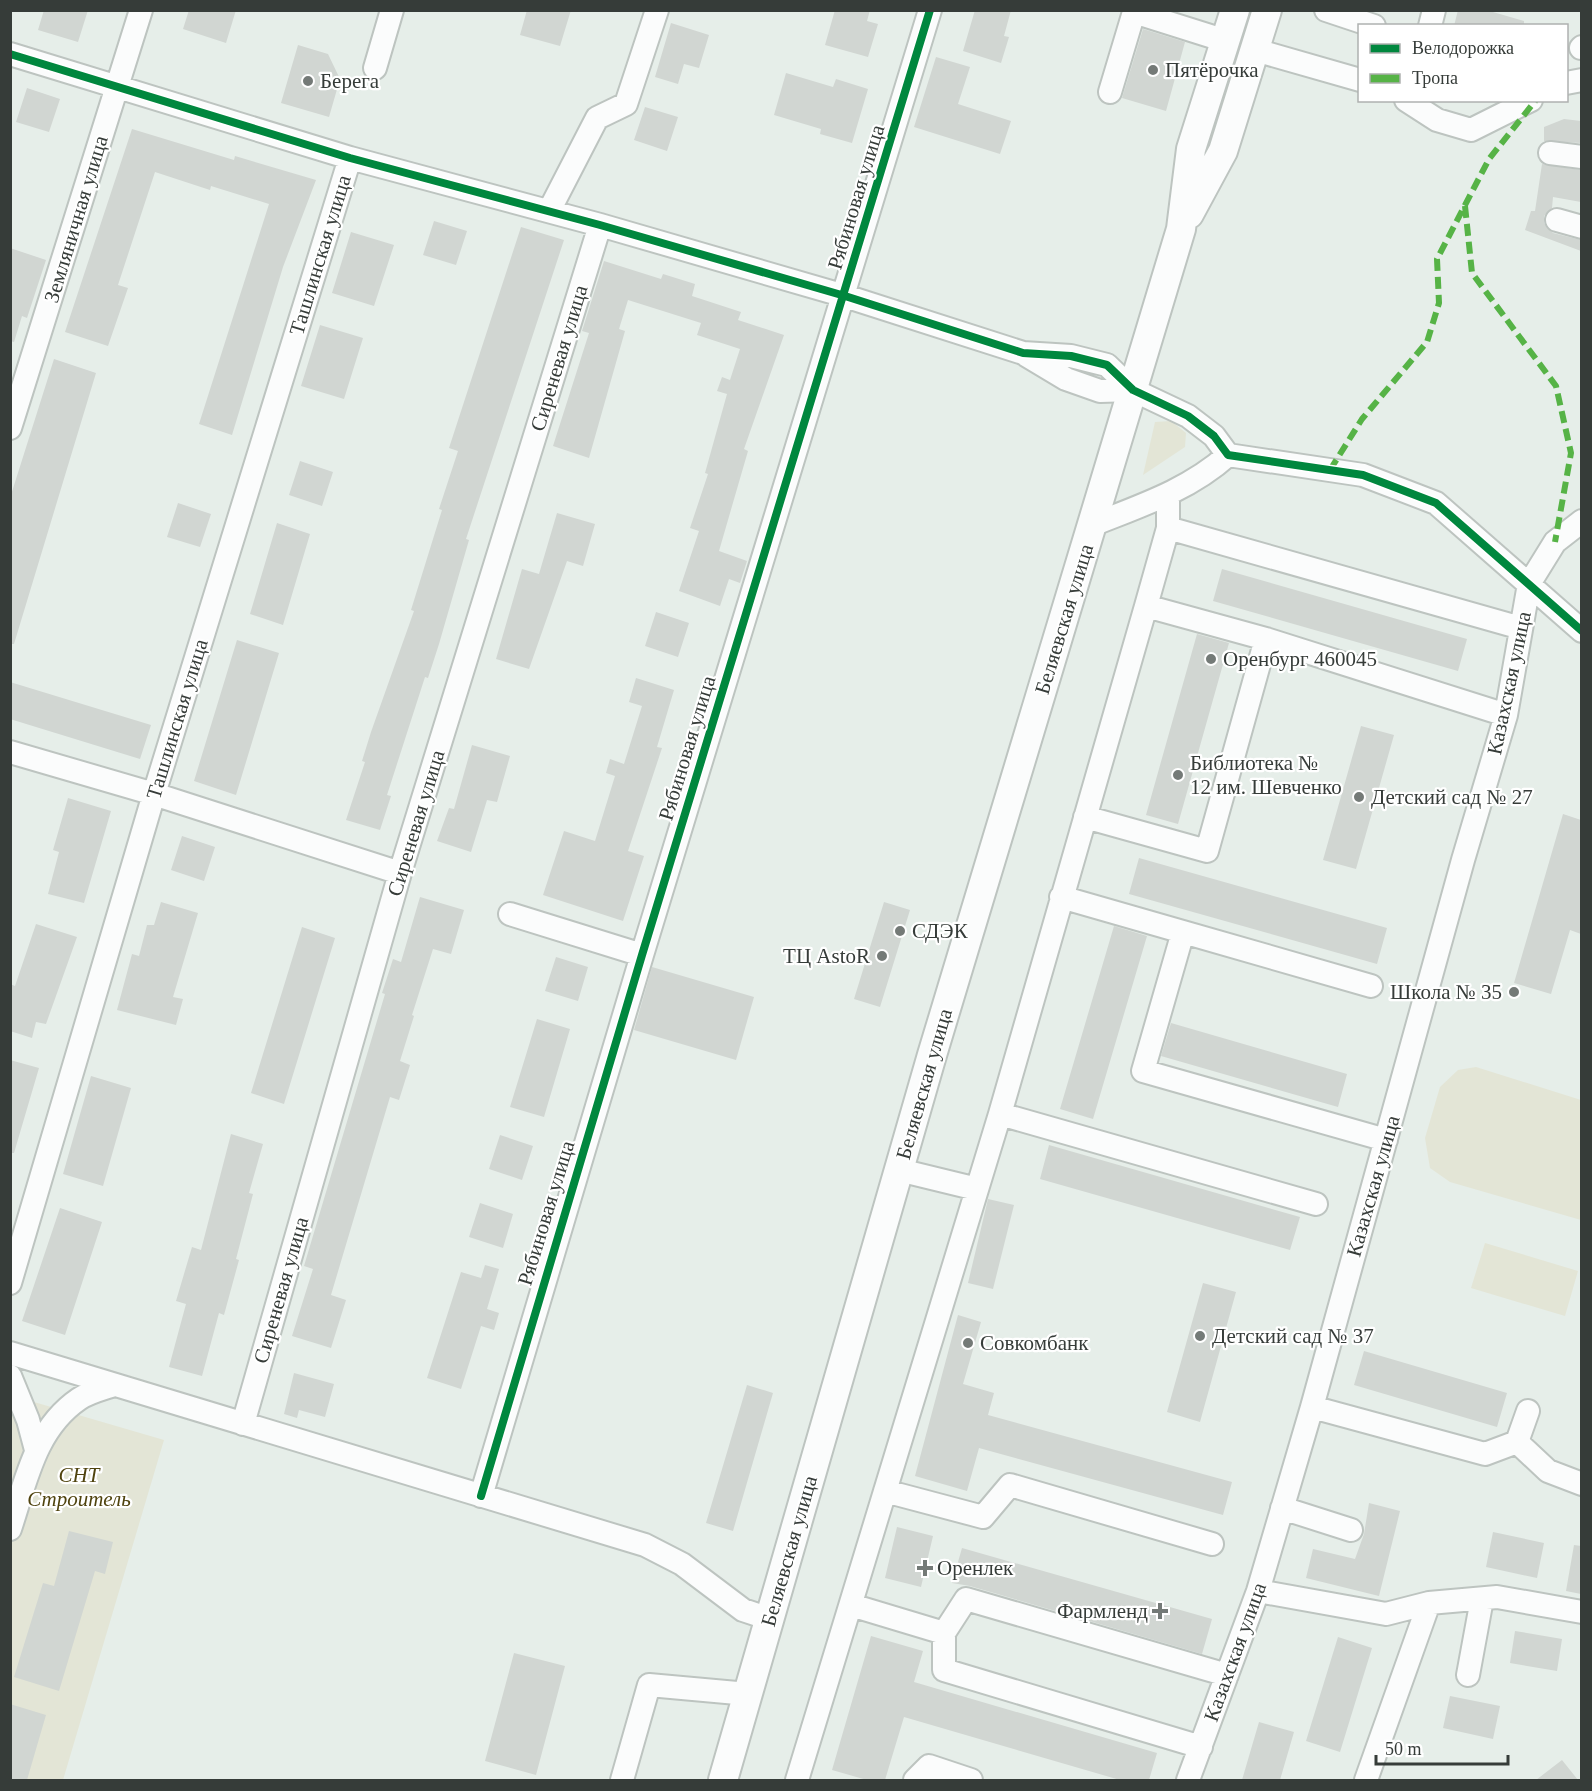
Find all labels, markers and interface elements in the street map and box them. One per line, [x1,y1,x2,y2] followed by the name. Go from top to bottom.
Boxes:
[1358,24,1568,102] legend
[1412,38,1514,58] text: Велодорожка
[1165,58,1259,82] place label: Пятёрочка
[1146,63,1160,77] marker: Пятёрочка
[1412,68,1458,88] text: Тропа
[320,69,380,93] place label: Берега
[301,74,315,88] marker: Берега
[823,121,890,272] street label: Рябиновая улица
[39,132,113,306] street label: Земляничная улица
[284,171,356,338] street label: Ташлинская улица
[525,281,593,434] street label: Сиреневая улица
[1030,540,1098,697] street label: Беляевская улица
[1482,609,1536,757] street label: Казахская улица
[141,635,213,802] street label: Ташлинская улица
[1223,647,1377,671] place label: Оренбург 460045
[1204,652,1218,666] marker: Оренбург 460045
[654,672,721,823] street label: Рябиновая улица
[382,746,450,899] street label: Сиреневая улица
[1190,751,1342,799] place label: Библиотека № 12 им. Шевченко
[1171,768,1185,782] marker: Библиотека № 12 им. Шевченко
[1371,785,1533,809] place label: Детский сад № 27
[1352,790,1366,804] marker: Детский сад № 27
[912,919,969,943] place label: СДЭК
[893,924,907,938] marker: СДЭК
[783,944,870,968] place label: ТЦ AstoR
[875,949,889,963] marker: ТЦ AstoR
[1390,980,1502,1004] place label: Школа № 35
[1507,985,1521,999] marker: Школа № 35
[891,1005,957,1162] street label: Беляевская улица
[1341,1112,1405,1259] street label: Казахская улица
[513,1137,580,1288] street label: Рябиновая улица
[249,1213,314,1366] street label: Сиреневая улица
[1212,1324,1374,1348] place label: Детский сад № 37
[1193,1329,1207,1343] marker: Детский сад № 37
[980,1331,1089,1355] place label: Совкомбанк
[961,1336,975,1350] marker: Совкомбанк
[27,1463,131,1511] park label: СНТ Строитель
[756,1472,822,1629] street label: Беляевская улица
[937,1556,1014,1580] place label: Оренлек
[918,1561,932,1575] marker: Оренлек
[1199,1579,1271,1725] street label: Казахская улица
[1057,1599,1148,1623] place label: Фармленд
[1153,1604,1167,1618] marker: Фармленд
[1376,1728,1508,1766] scale bar
[1385,1739,1422,1759] text: 50 m

